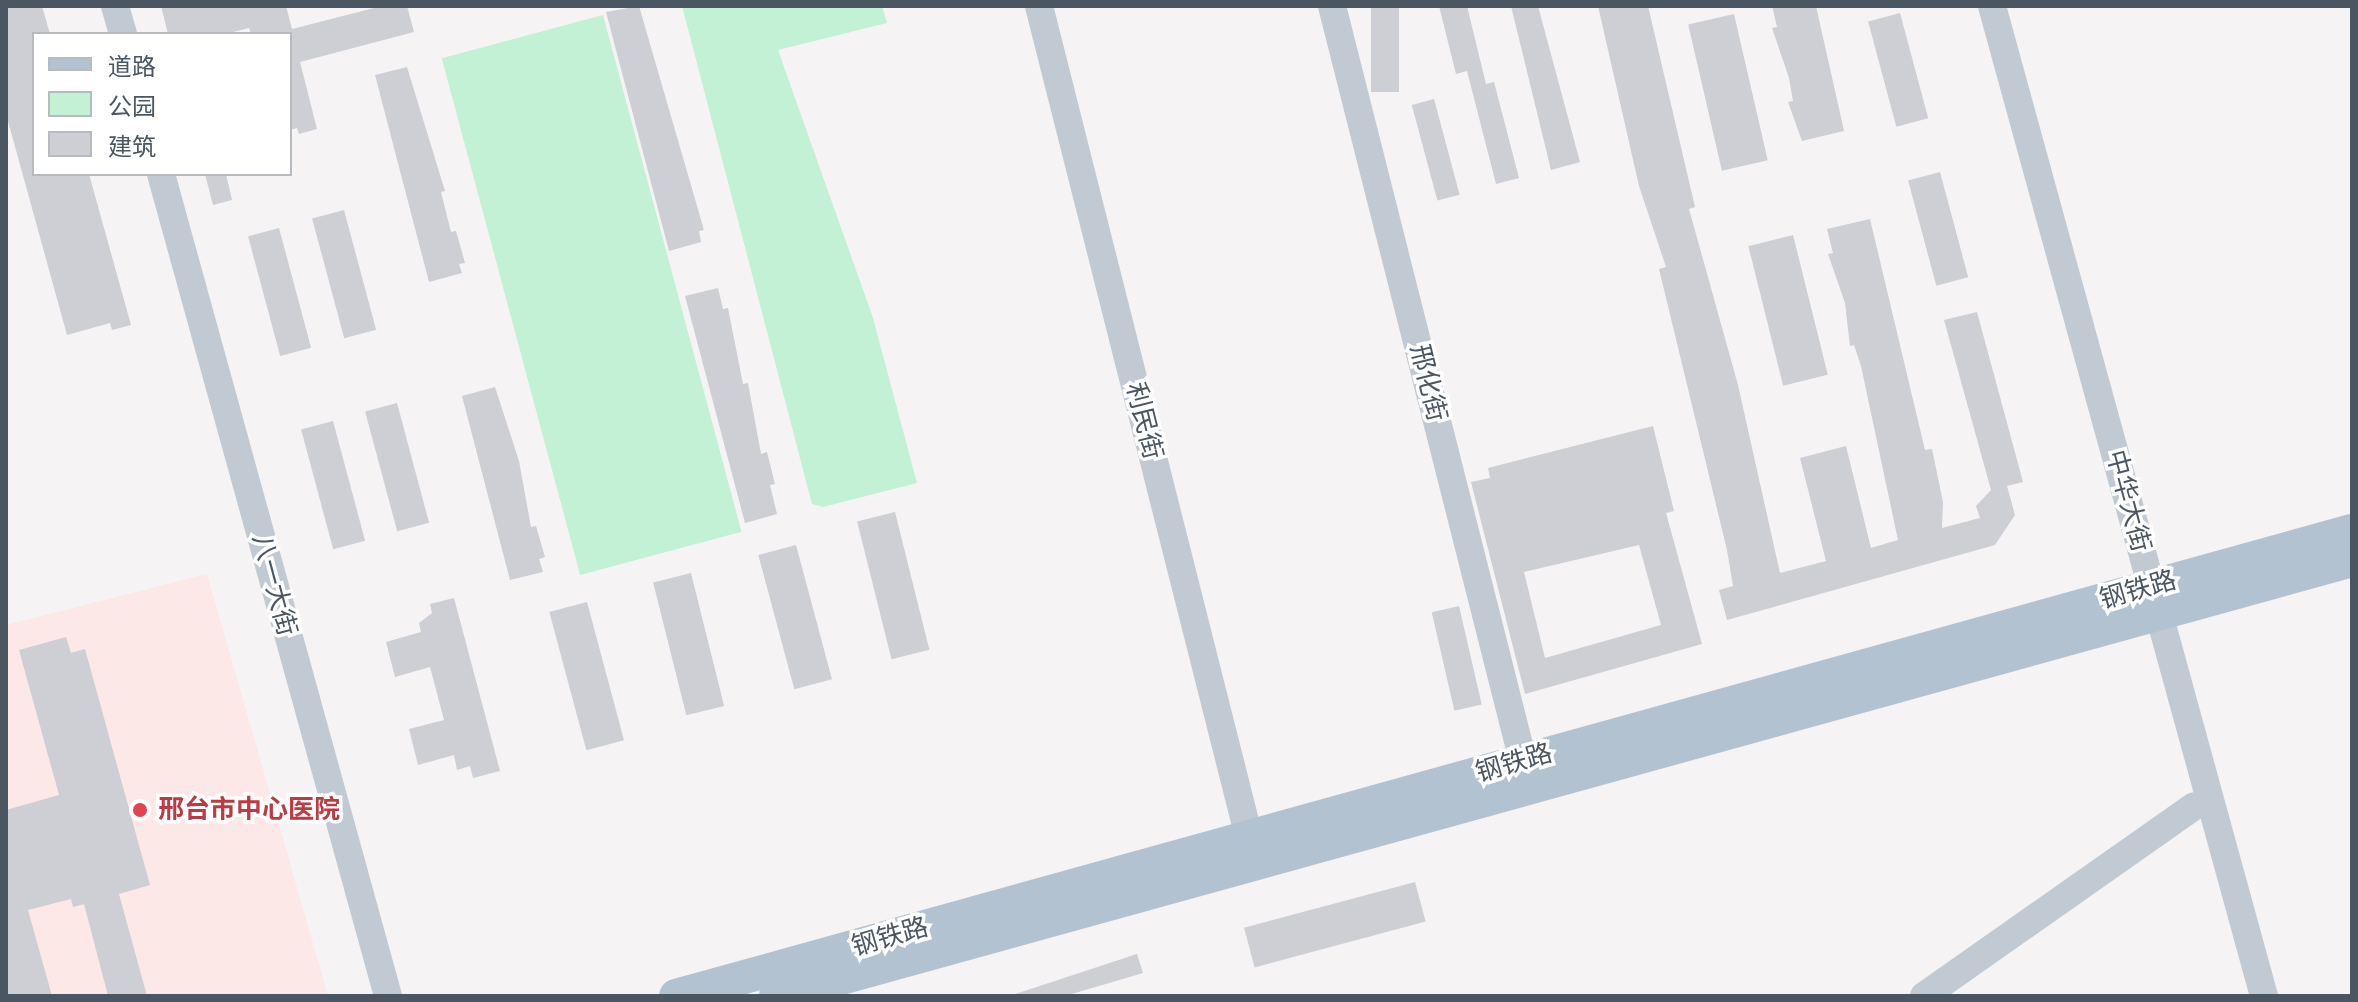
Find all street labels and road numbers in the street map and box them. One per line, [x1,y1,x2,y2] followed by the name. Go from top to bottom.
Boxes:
[1403,341,1453,425] street label: 邢化街
[1119,379,1169,463] street label: 利民街
[2099,447,2157,555] street label: 中华大街
[245,531,303,639] street label: 八一大街
[2096,564,2180,616] street label: 钢铁路
[1472,737,1556,789] street label: 钢铁路
[848,911,932,963] street label: 钢铁路

